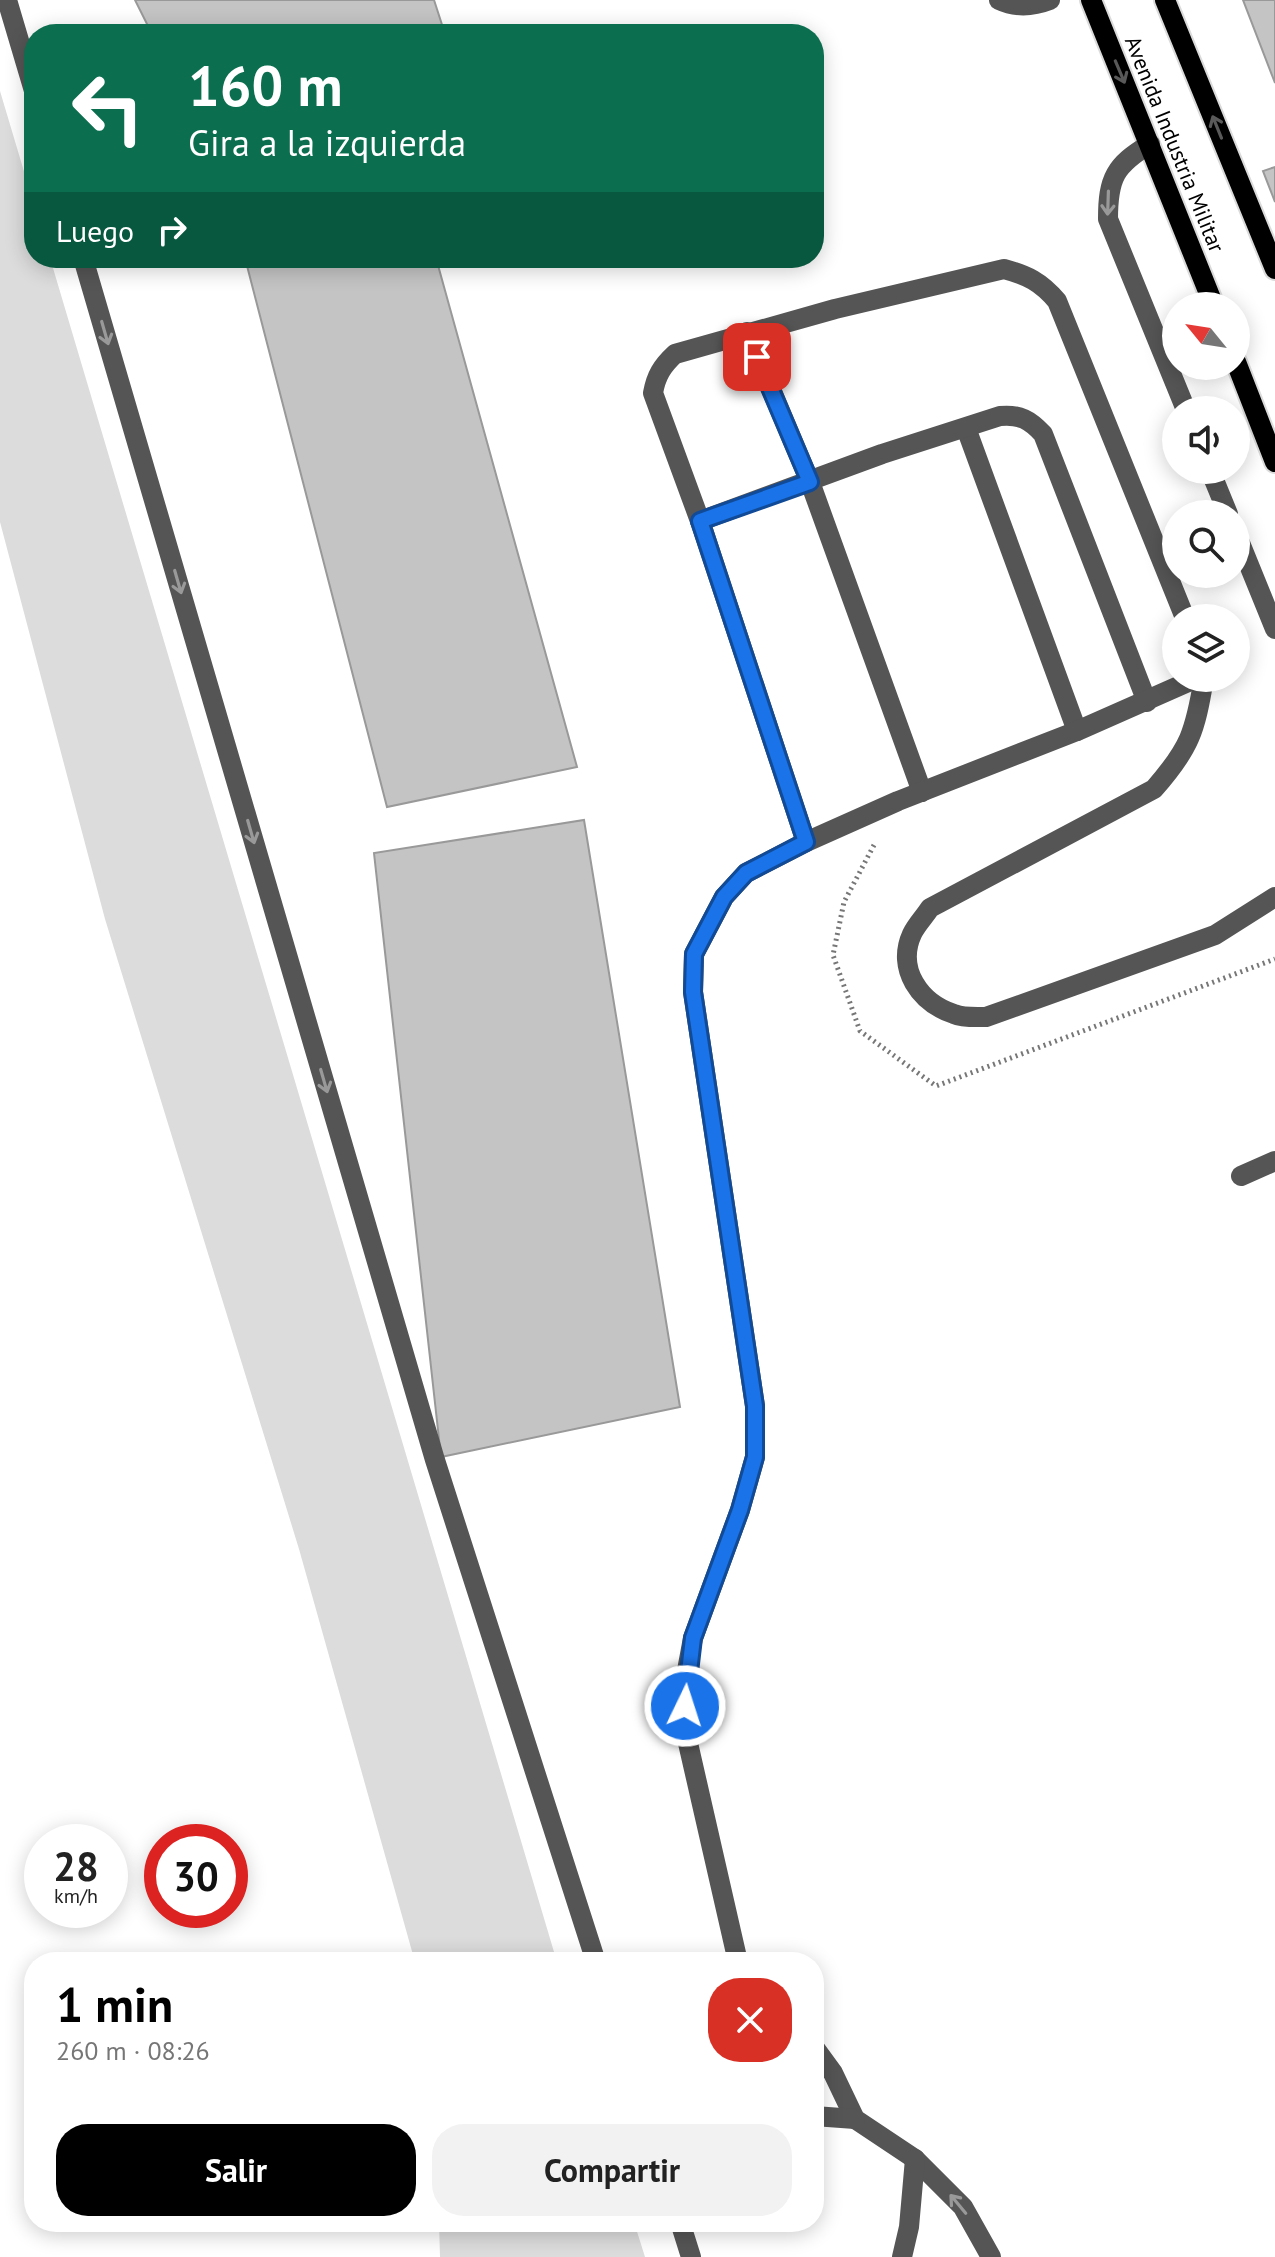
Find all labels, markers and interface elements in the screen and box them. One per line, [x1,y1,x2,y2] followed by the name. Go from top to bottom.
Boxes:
[1119,32,1231,257] street label: Avenida Industria Militar
[188,49,343,121] text: 160 m
[56,56,160,160] icon: left
[1114,59,1129,84] one-way arrow
[1209,115,1224,140] one-way arrow
[188,119,466,166] text: Gira a la izquierda
[1101,189,1116,216] one-way arrow
[150,208,194,252] icon: right
[56,211,134,250] text: Luego
[1162,292,1250,380] north arrow
[1162,292,1250,692] map controls
[98,319,113,345] one-way arrow
[723,323,791,391] pin
[735,335,779,379] icon: arrive
[1162,396,1250,484] button: sound
[1162,500,1250,588] button: search
[171,569,186,595] one-way arrow
[1162,604,1250,692] button: layers
[244,818,259,844] one-way arrow
[317,1068,332,1094] one-way arrow
[643,1664,727,1748] position arrow
[144,1824,248,1928] speed limit sign: 30
[53,1840,99,1892] text: 28
[54,1883,98,1909] text: km/h
[56,1973,173,2035] text: 1 min
[708,1978,792,2062] button: close
[56,2034,210,2067] text: 260 m · 08:26
[56,2124,416,2216] button: Salir
[432,2124,792,2216] button: Compartir
[949,2195,967,2215] one-way arrow

